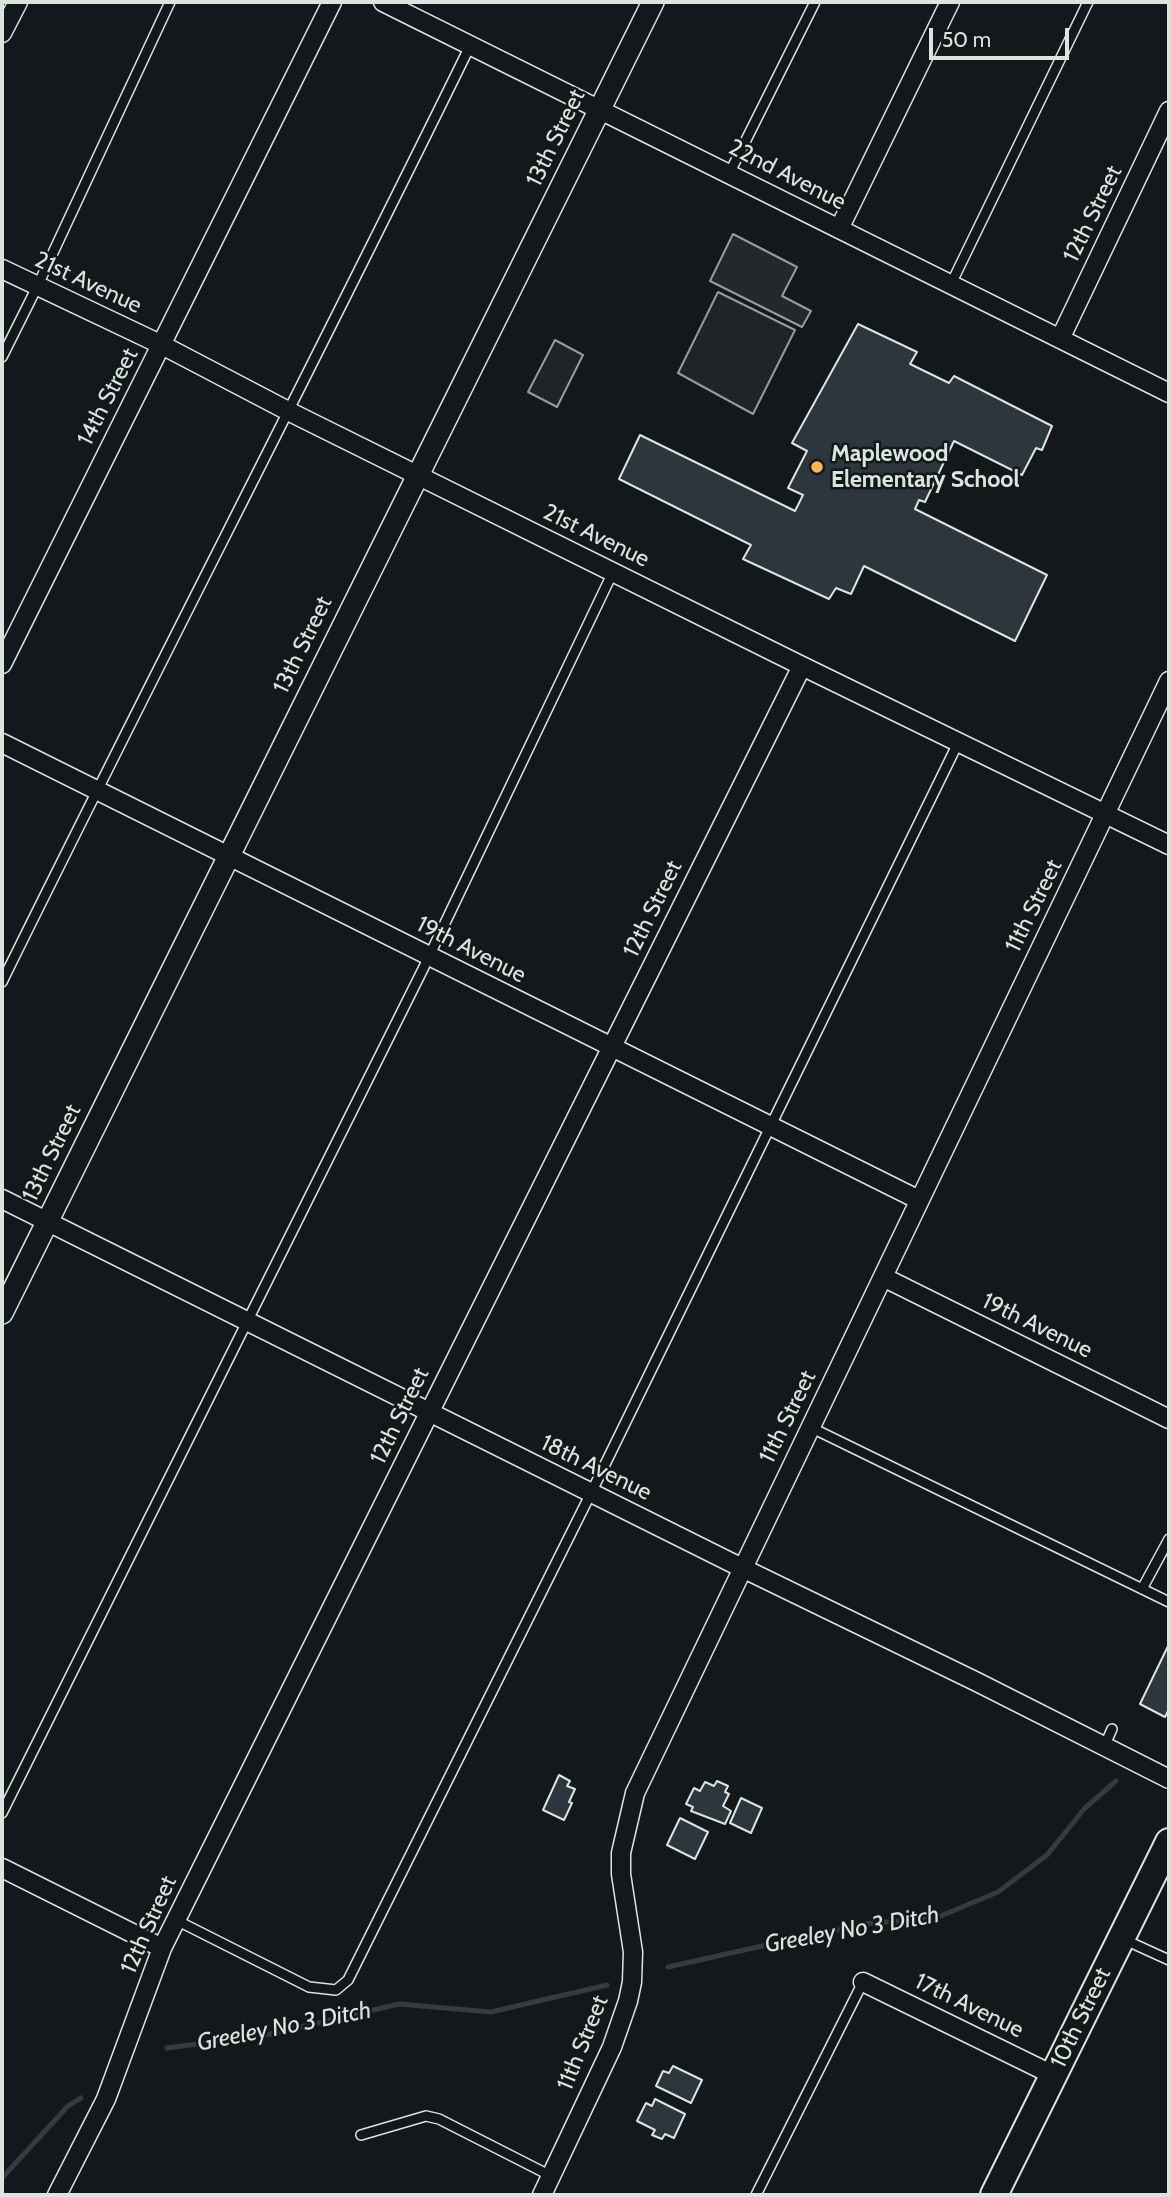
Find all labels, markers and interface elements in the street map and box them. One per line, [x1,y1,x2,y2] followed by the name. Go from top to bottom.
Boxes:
[933,14,1073,58] scale bar
[942,27,991,52] text: 50 m
[521,85,591,191] street label: 13th Street
[724,134,850,216] street label: 22nd Avenue
[1058,161,1128,267] street label: 12th Street
[30,246,146,320] street label: 21st Avenue
[72,344,144,450] street label: 14th Street
[831,440,1019,494] place label: Maplewood Elementary School
[809,459,825,475] marker: Maplewood Elementary School
[538,498,654,574] street label: 21st Avenue
[268,592,338,698] street label: 13th Street
[1000,855,1068,957] street label: 11th Street
[618,856,688,962] street label: 12th Street
[412,911,530,989] street label: 19th Avenue
[17,1100,87,1206] street label: 13th Street
[978,1288,1096,1364] street label: 19th Avenue
[365,1363,435,1469] street label: 12th Street
[754,1366,822,1468] street label: 11th Street
[536,1429,656,1507] street label: 18th Avenue
[115,1872,183,1978] street label: 12th Street
[763,1900,941,1960] water label: Greeley No 3 Ditch
[1045,1963,1117,2073] street label: 10th Street
[910,1968,1028,2044] street label: 17th Avenue
[552,1992,614,2094] street label: 11th Street
[195,1996,373,2058] water label: Greeley No 3 Ditch

